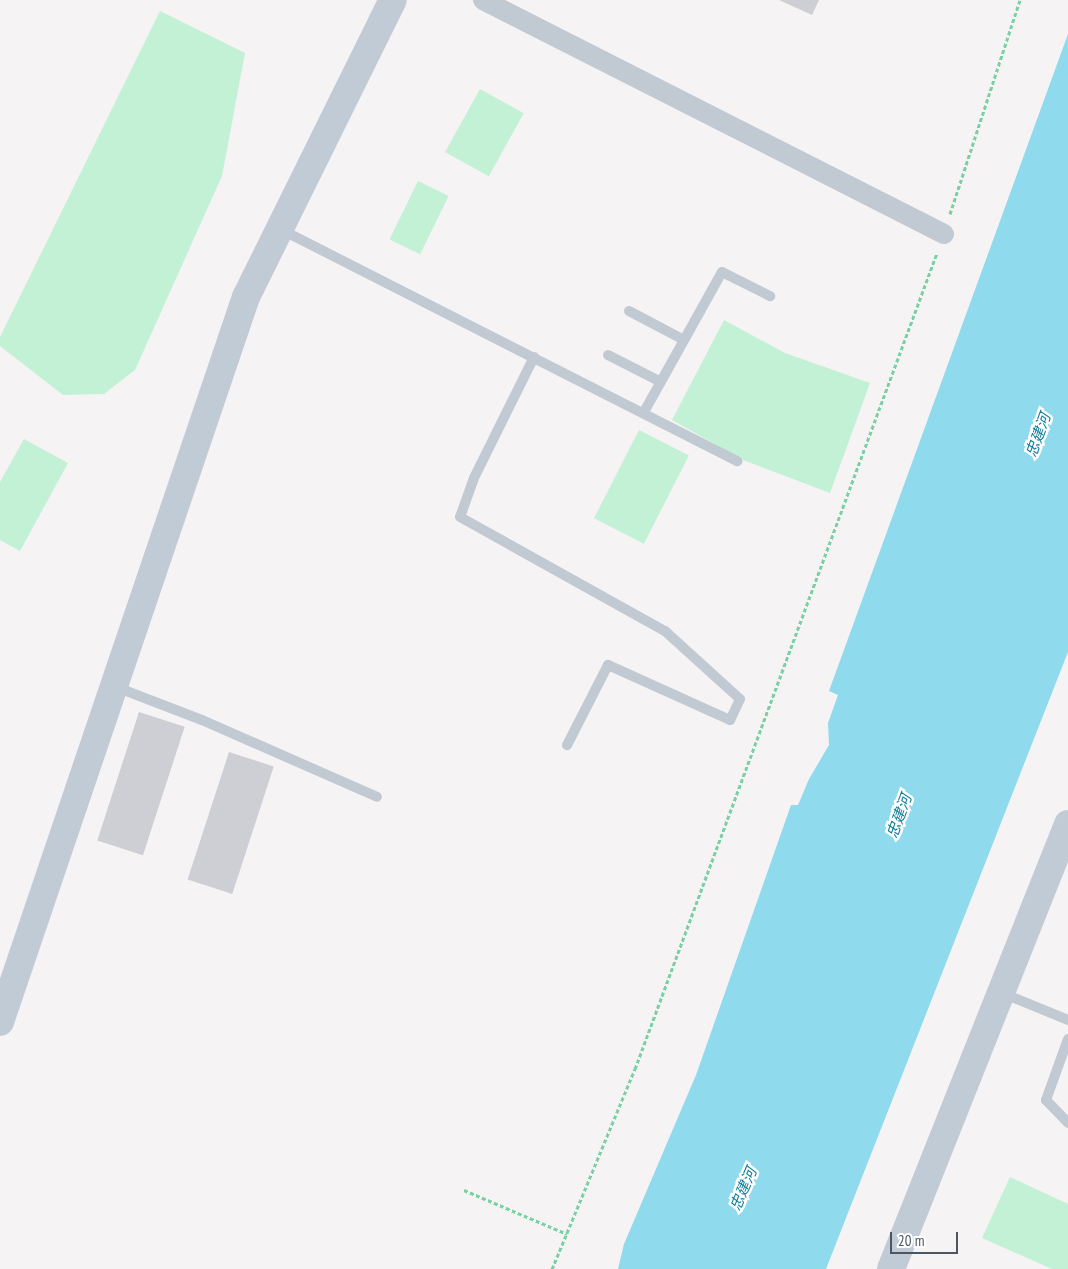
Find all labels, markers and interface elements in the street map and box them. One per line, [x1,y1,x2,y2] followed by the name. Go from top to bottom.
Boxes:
[1022,411,1054,459] water label: 忠建河
[883,792,915,840] water label: 忠建河
[726,1165,760,1213] water label: 忠建河
[893,1222,960,1254] scale bar
[898,1231,924,1250] text: 20 m

